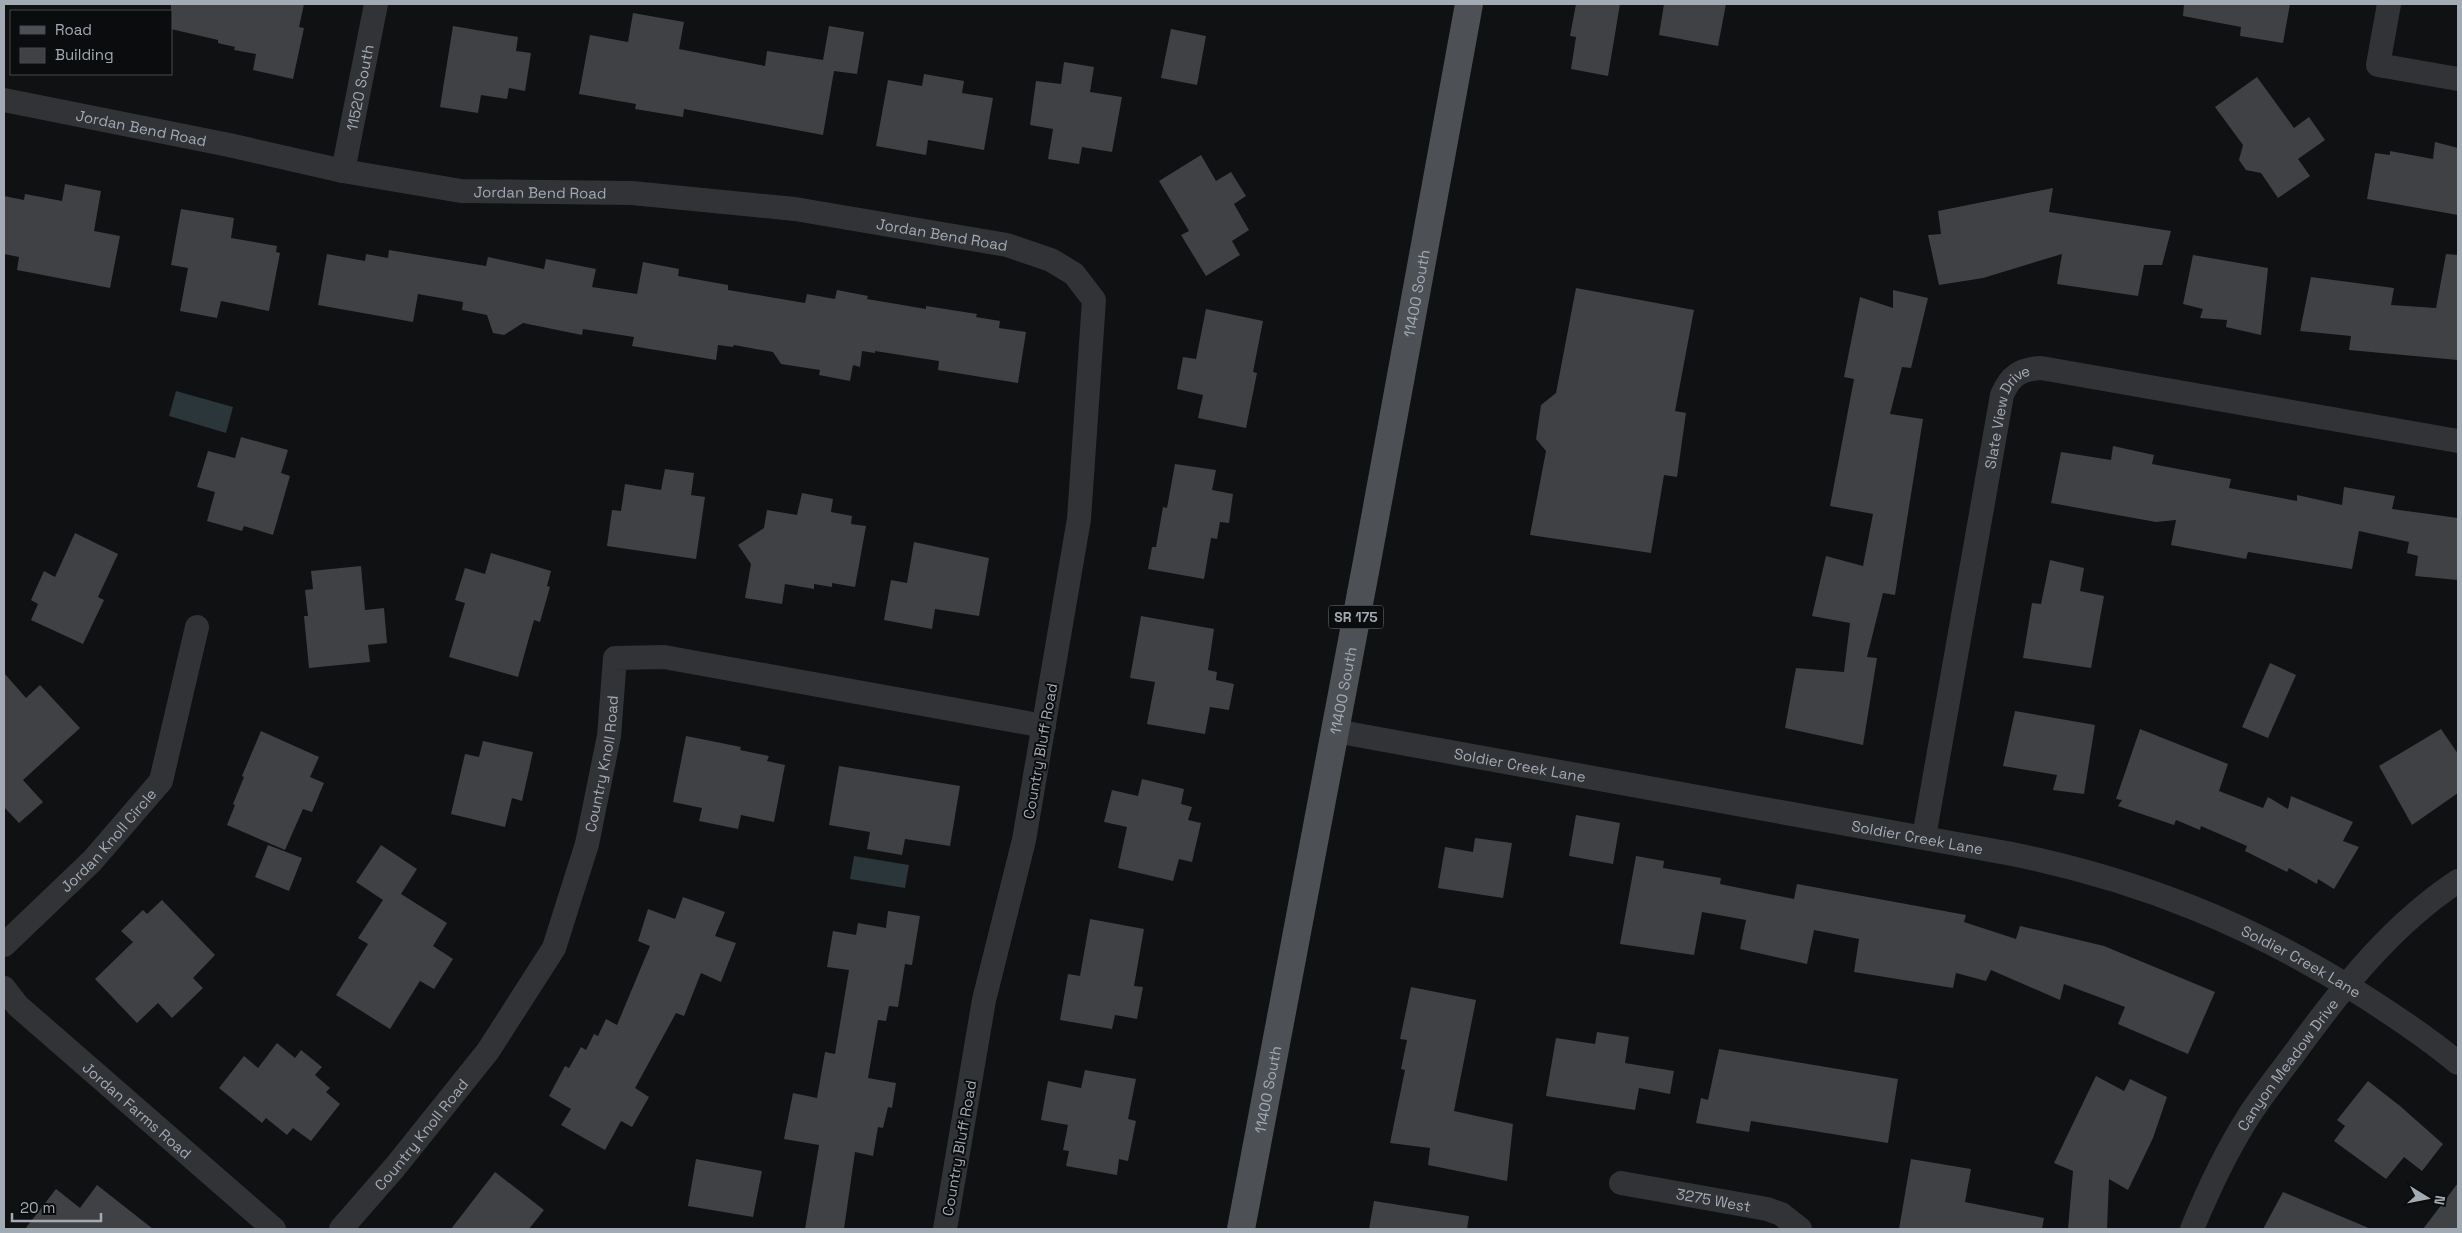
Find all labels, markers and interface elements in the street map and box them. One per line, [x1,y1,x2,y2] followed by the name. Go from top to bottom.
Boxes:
[10,10,172,75] legend
[55,20,92,39] text: Road
[342,43,377,132] street label: 11520 South
[55,45,114,64] text: Building
[74,105,208,150] street label: Jordan Bend Road
[473,182,607,202] street label: Jordan Bend Road
[875,213,1009,254] street label: Jordan Bend Road
[1399,248,1433,339] street label: 11400 South
[1980,360,2032,470] street label: Slate View Drive
[1328,606,1384,628] road number: SR 175
[1325,645,1360,736] street label: 11400 South
[1019,682,1061,820] street label: Country Bluff Road
[580,695,622,834] street label: Country Knoll Road
[1453,743,1588,786] street label: Soldier Creek Lane
[56,784,160,896] street label: Jordan Knoll Circle
[1850,816,1985,858] street label: Soldier Creek Lane
[2239,921,2365,1002] street label: Soldier Creek Lane
[2233,994,2342,1134] street label: Canyon Meadow Drive
[1250,1044,1285,1135] street label: 11400 South
[79,1057,196,1163] street label: Jordan Farms Road
[370,1074,472,1194] street label: Country Knoll Road
[938,1079,980,1217] street label: Country Bluff Road
[2402,1173,2452,1223] north arrow
[1675,1183,1753,1215] street label: 3275 West
[12,1190,101,1222] scale bar
[2430,1194,2449,1206] text: N
[20,1198,55,1217] text: 20 m

